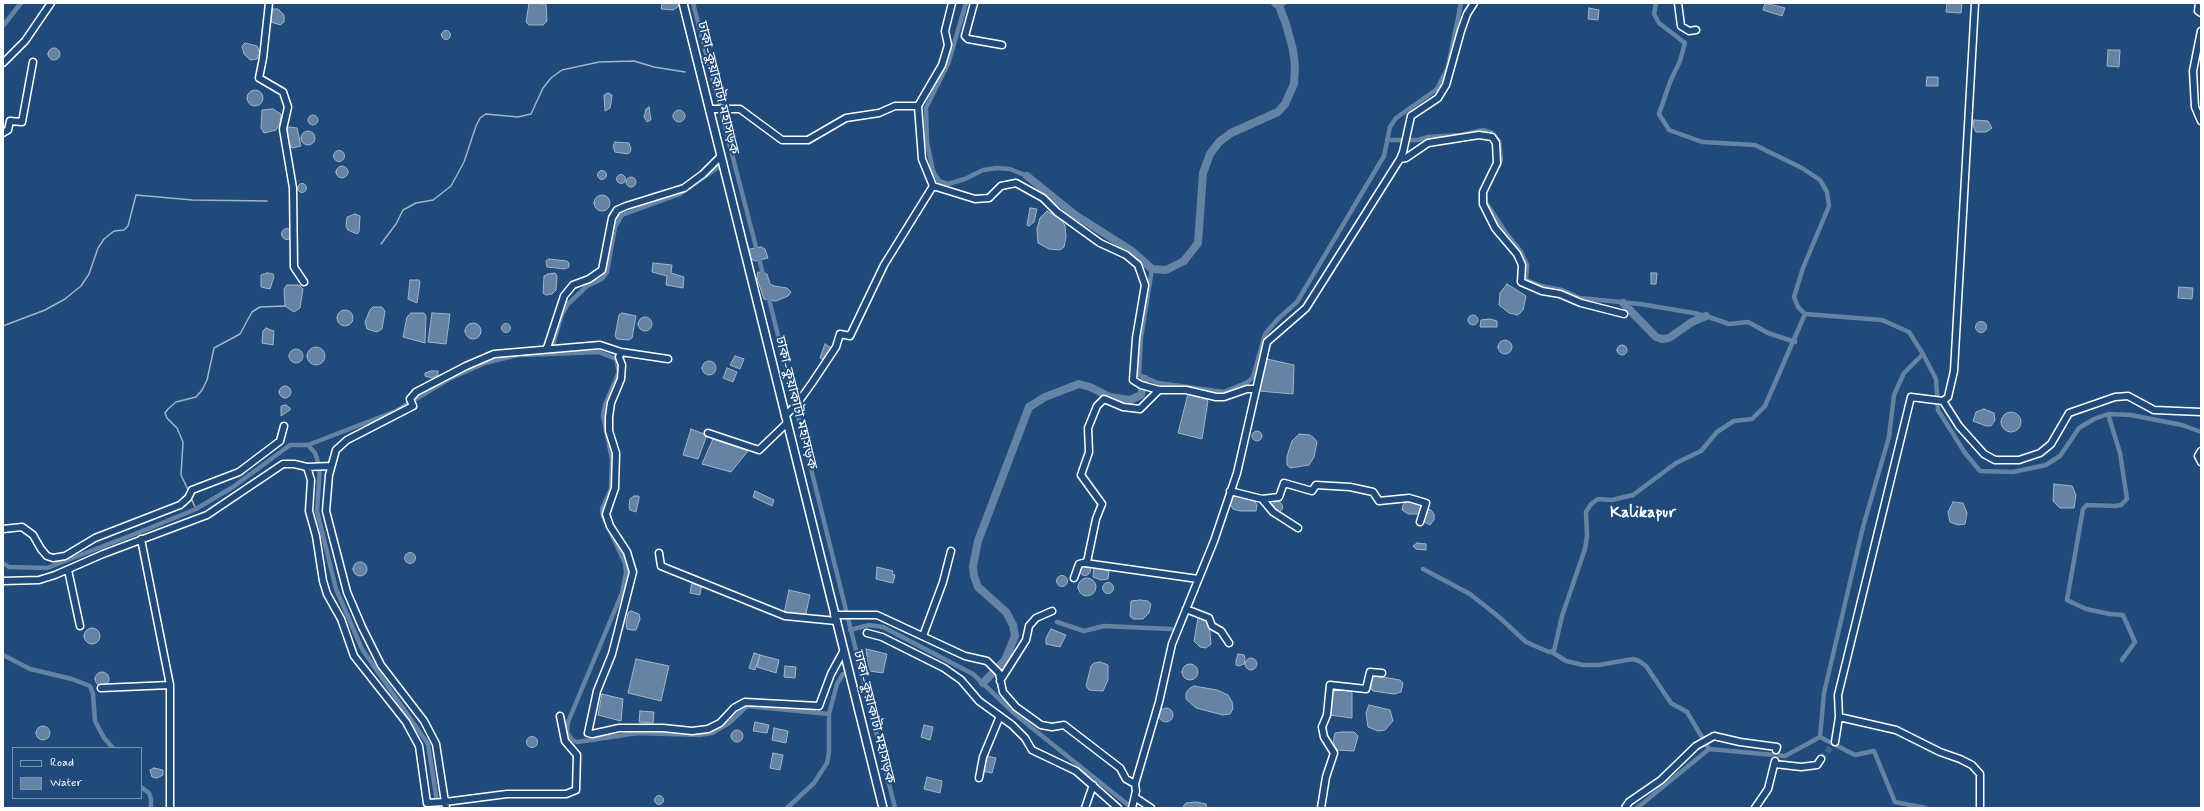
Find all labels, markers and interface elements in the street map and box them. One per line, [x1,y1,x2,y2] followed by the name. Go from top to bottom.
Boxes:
[692,20,742,156] street label: ঢাকা-কুয়াকাটা মহাসড়ক
[770,335,820,471] street label: ঢাকা-কুয়াকাটা মহাসড়ক
[1610,504,1676,524] district label: Kalikapur
[848,649,898,785] street label: ঢাকা-কুয়াকাটা মহাসড়ক
[12,747,142,799] legend
[50,755,74,771] text: Road
[50,775,82,791] text: Water

